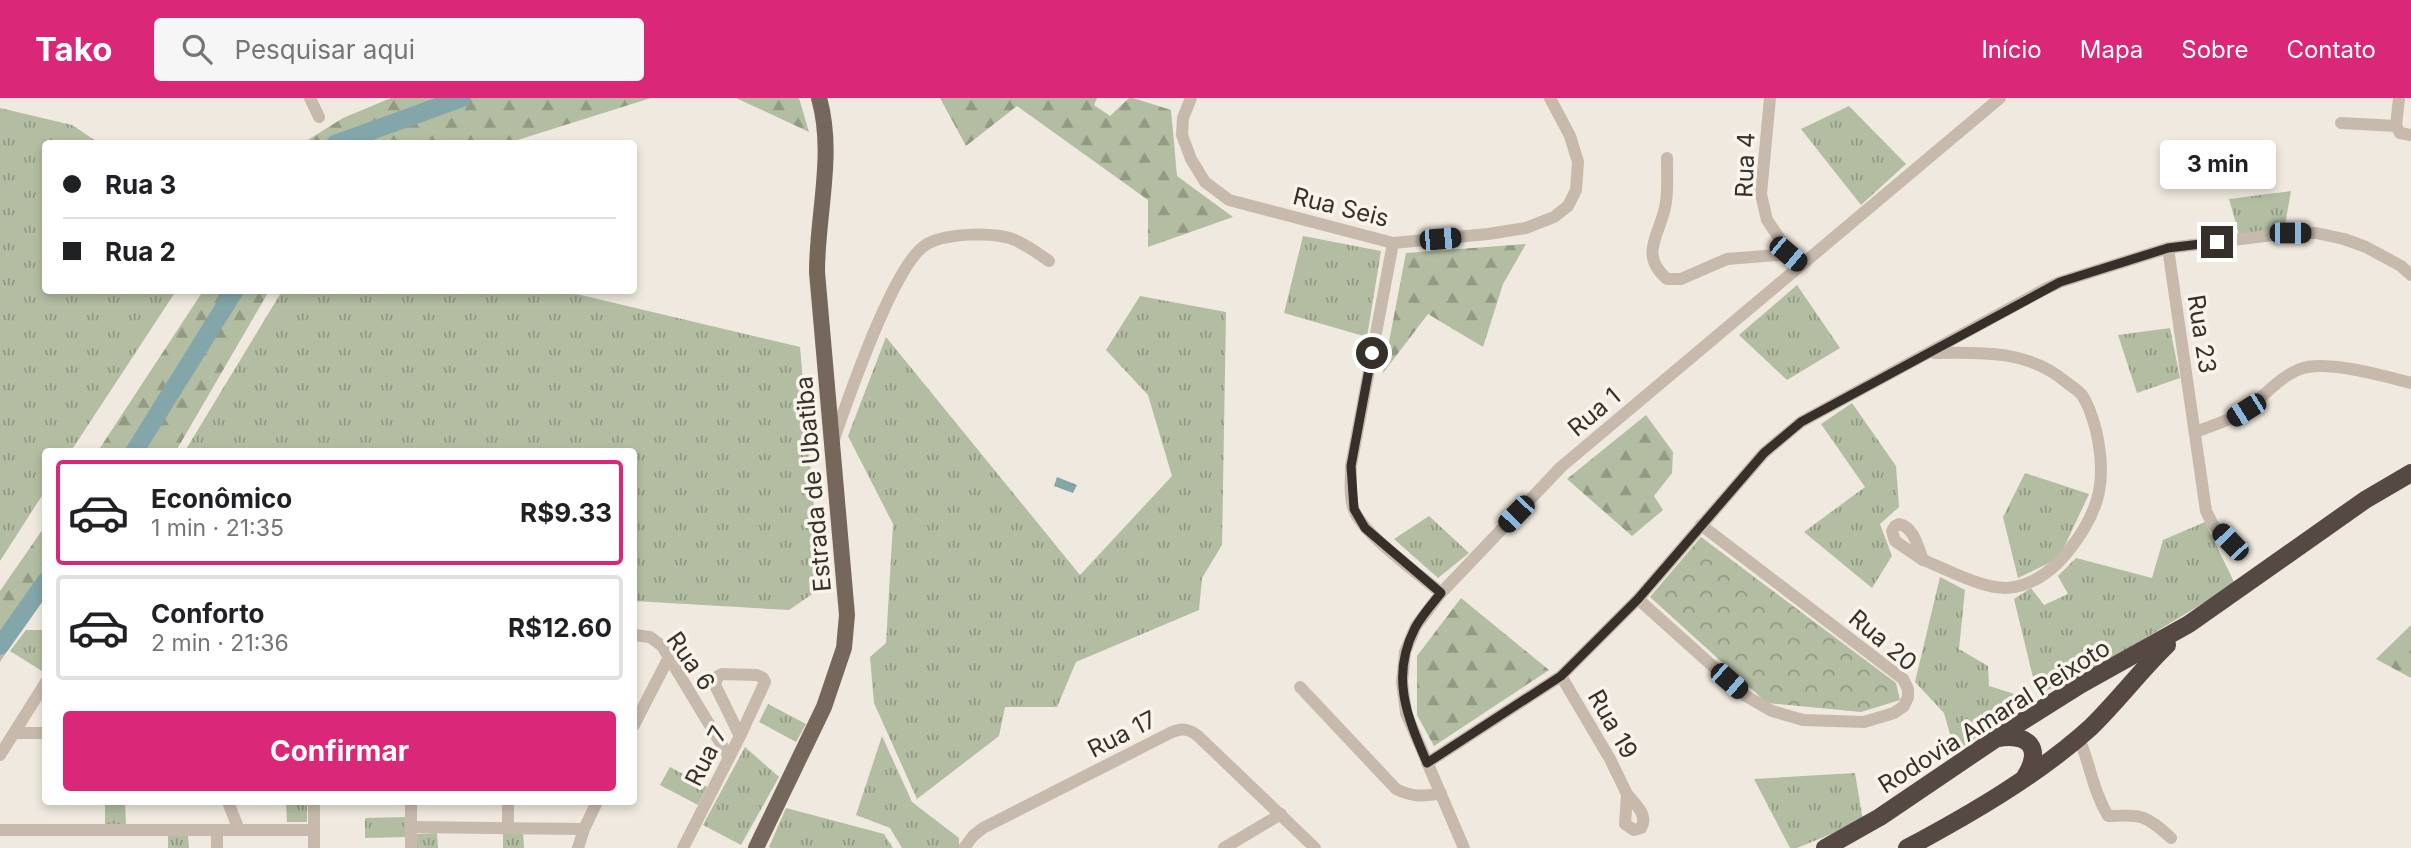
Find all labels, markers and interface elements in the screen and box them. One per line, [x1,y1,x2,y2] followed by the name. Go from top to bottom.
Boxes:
[154,18,644,81] search box
[35,29,112,69] text: Tako
[178,30,216,68] icon: search
[234,34,415,65] text: Pesquisar aqui
[1981,35,2042,64] text: Início
[2080,35,2143,64] text: Mapa
[2181,35,2248,64] text: Sobre
[2286,35,2376,64] text: Contato
[1729,132,1761,198] street label: Rua 4
[2159,141,2275,190] callout: 3 min
[2187,150,2249,178] text: 3 min
[105,169,176,200] text: Rua 3
[1290,181,1392,233] street label: Rua Seis
[2270,223,2312,244] car
[2201,226,2233,258] route end
[1419,227,1462,251] car
[1766,232,1811,276] car
[105,236,176,267] text: Rua 2
[2181,293,2223,375] street label: Rua 23
[1356,337,1388,369] route start
[789,375,837,593] street label: Estrada de Ubatiba
[1562,382,1626,442] street label: Rua 1
[2223,390,2270,430] car
[67,481,130,544] icon: car
[151,483,292,514] text: Econômico
[1494,492,1539,536] car
[520,497,612,528] text: R$9.33
[151,514,284,542] text: 1 min · 21:35
[2208,520,2253,564] car
[67,596,130,659] icon: car
[151,598,264,629] text: Conforto
[1843,603,1923,677] street label: Rua 20
[508,612,612,643] text: R$12.60
[661,626,721,696] street label: Rua 6
[151,629,289,657] text: 2 min · 21:36
[1873,633,2115,799] street label: Rodovia Amaral Peixoto
[1707,659,1752,703] car
[1582,684,1644,764] street label: Rua 19
[1083,704,1161,764] street label: Rua 17
[63,711,616,791] button: Confirmar
[679,721,733,791] street label: Rua 7

